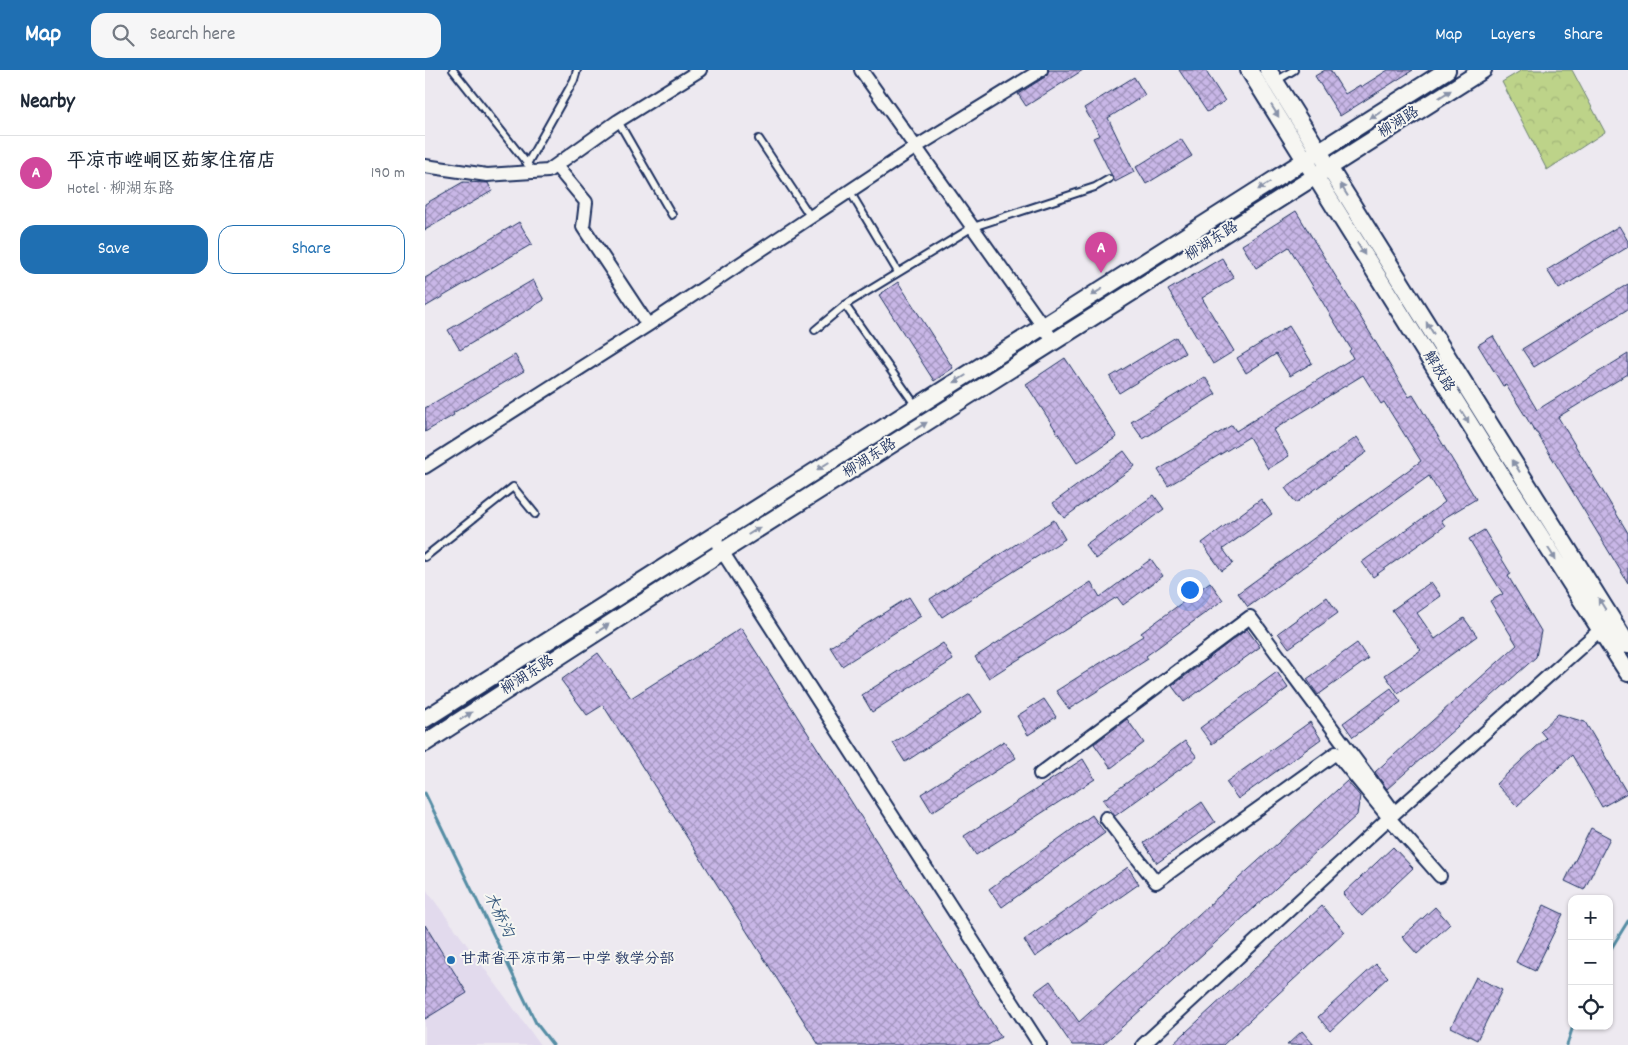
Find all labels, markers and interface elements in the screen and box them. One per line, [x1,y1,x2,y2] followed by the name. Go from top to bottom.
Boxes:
[91,13,441,58] search box
[25,18,61,52] text: Map
[109,21,137,49] icon: search
[149,22,235,49] text: Search here
[1435,23,1462,48] text: Map
[1490,23,1536,48] text: Layers
[1564,23,1603,48] text: Share
[20,88,75,118] text: Nearby
[1439,89,1452,99] one-way arrow
[1374,102,1424,144] street label: 柳湖路
[1270,105,1280,118] one-way arrow
[1369,110,1383,120] one-way arrow
[67,149,276,176] text: 平凉市崆峒区茹家住宿店
[32,162,40,185] text: A
[371,162,405,185] text: 190 m
[67,178,174,201] text: Hotel · 柳湖东路
[1257,181,1271,191] one-way arrow
[1339,184,1348,197] one-way arrow
[1181,217,1243,267] street label: 柳湖东路
[20,225,208,274] button: Save
[218,225,405,274] button: Share
[1085,232,1117,273] pin: A
[1356,243,1366,256] one-way arrow
[1091,287,1104,297] one-way arrow
[1425,322,1434,335] one-way arrow
[1417,347,1459,397] street label: 解放路
[954,374,967,384] one-way arrow
[1461,410,1470,423] one-way arrow
[915,421,928,431] one-way arrow
[839,434,901,484] street label: 柳湖东路
[1511,459,1521,472] one-way arrow
[816,462,830,471] one-way arrow
[748,527,761,536] one-way arrow
[1547,548,1557,561] one-way arrow
[1177,577,1203,603] your location
[1598,597,1607,610] one-way arrow
[596,623,609,633] one-way arrow
[497,650,559,702] street label: 柳湖东路
[459,711,473,721] one-way arrow
[477,888,520,943] water label: 木桥沟
[1568,895,1613,1030] map controls
[1568,895,1613,940] button: +
[1568,940,1613,985] button: −
[461,949,674,971] place label: 甘肃省平凉市第一中学 教学分部
[445,954,457,966] marker: 甘肃省平凉市第一中学 教学分部
[1568,985,1613,1030] button: locate

